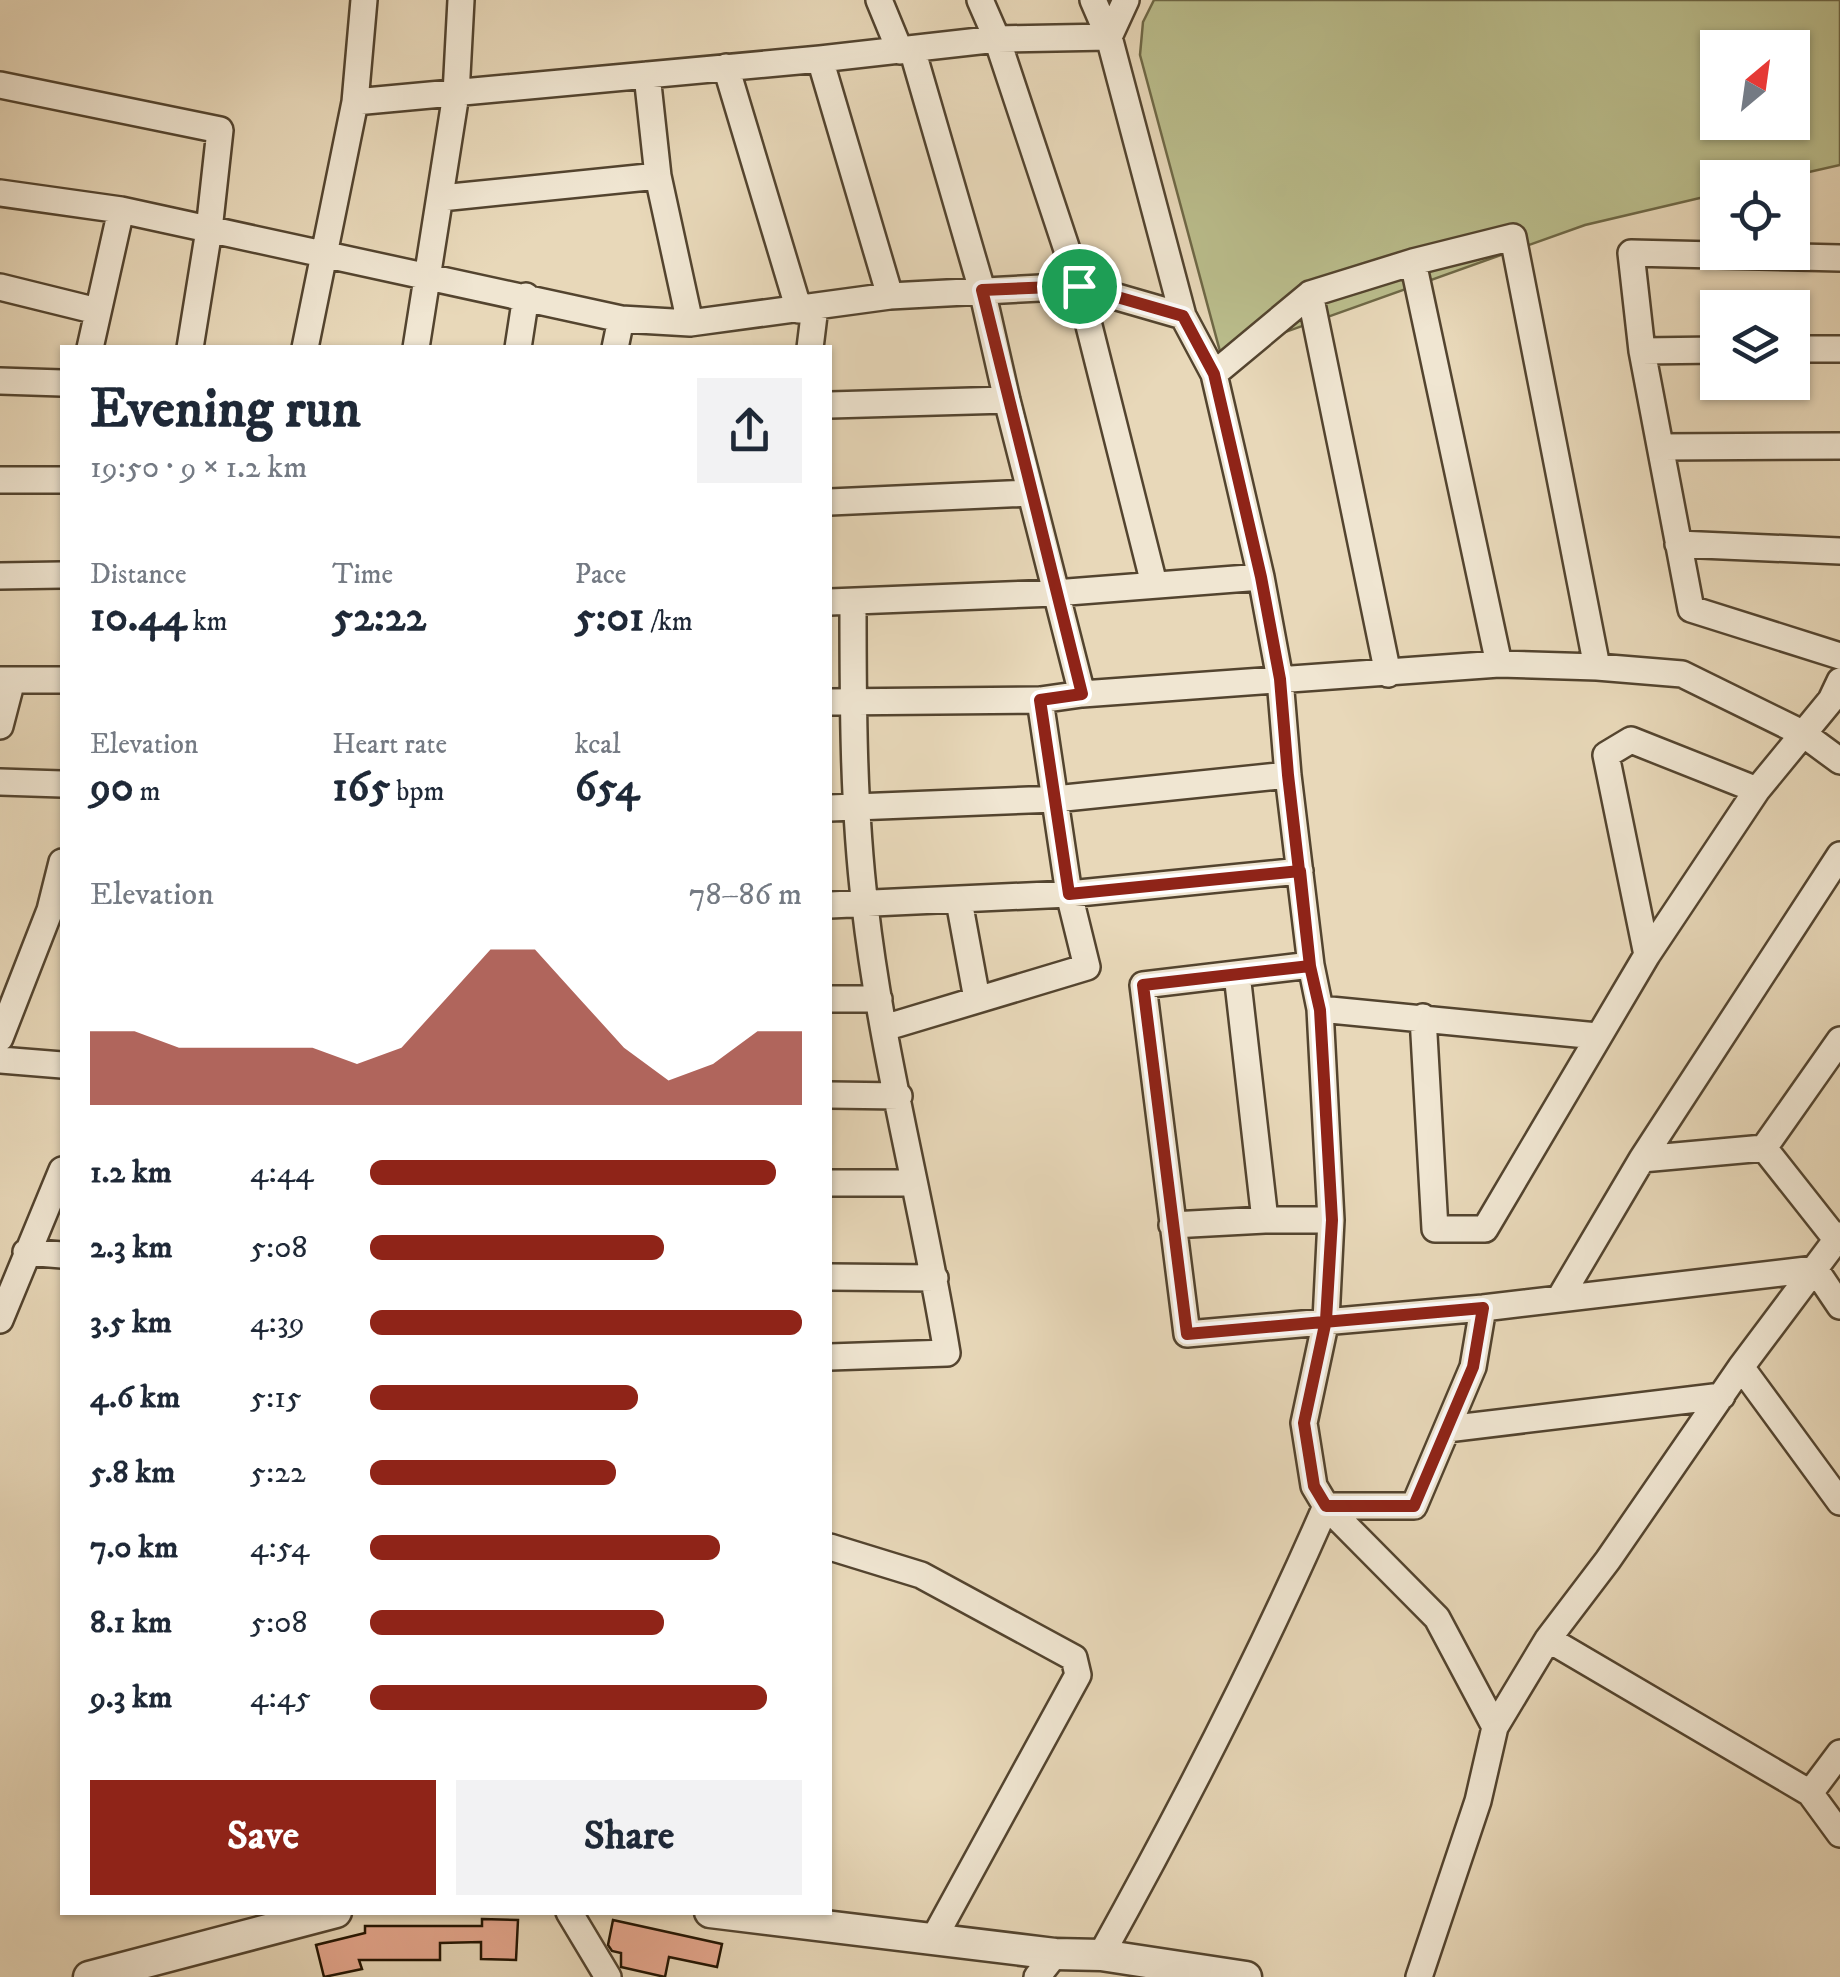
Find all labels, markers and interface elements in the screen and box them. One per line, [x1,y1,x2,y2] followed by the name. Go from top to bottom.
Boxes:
[1700,30,1810,140] north arrow
[1700,30,1810,400] map controls
[1700,160,1810,270] button: locate
[1037,244,1122,329] pin
[1052,259,1107,314] icon: arrive
[1700,290,1810,400] button: layers
[90,376,361,445] text: Evening run
[697,378,802,483] button: share
[90,448,307,488] text: 19:50 · 9 × 1.2 km
[90,557,186,592] text: Distance
[332,557,393,592] text: Time
[575,557,626,592] text: Pace
[90,592,187,644] text: 10.44
[332,592,426,644] text: 52:22
[575,592,644,644] text: 5:01
[187,604,228,639] text: km
[644,604,693,639] text: /km
[90,727,198,762] text: Elevation
[332,727,447,762] text: Heart rate
[575,727,621,762] text: kcal
[90,762,134,814] text: 90
[332,762,390,814] text: 165
[575,762,639,814] text: 654
[134,774,161,809] text: m
[390,774,445,809] text: bpm
[90,875,214,915] text: Elevation
[689,875,802,915] text: 78–86 m
[90,1153,172,1193] text: 1.2 km
[250,1153,314,1193] text: 4:44
[90,1228,172,1268] text: 2.3 km
[250,1228,307,1268] text: 5:08
[90,1303,172,1343] text: 3.5 km
[250,1303,305,1343] text: 4:39
[90,1378,180,1418] text: 4.6 km
[250,1378,302,1418] text: 5:15
[90,1453,175,1493] text: 5.8 km
[250,1453,306,1493] text: 5:22
[90,1528,178,1568] text: 7.0 km
[250,1528,309,1568] text: 4:54
[90,1603,172,1643] text: 8.1 km
[250,1603,307,1643] text: 5:08
[90,1678,172,1718] text: 9.3 km
[250,1678,311,1718] text: 4:45
[90,1780,436,1895] button: Save
[456,1780,802,1895] button: Share

